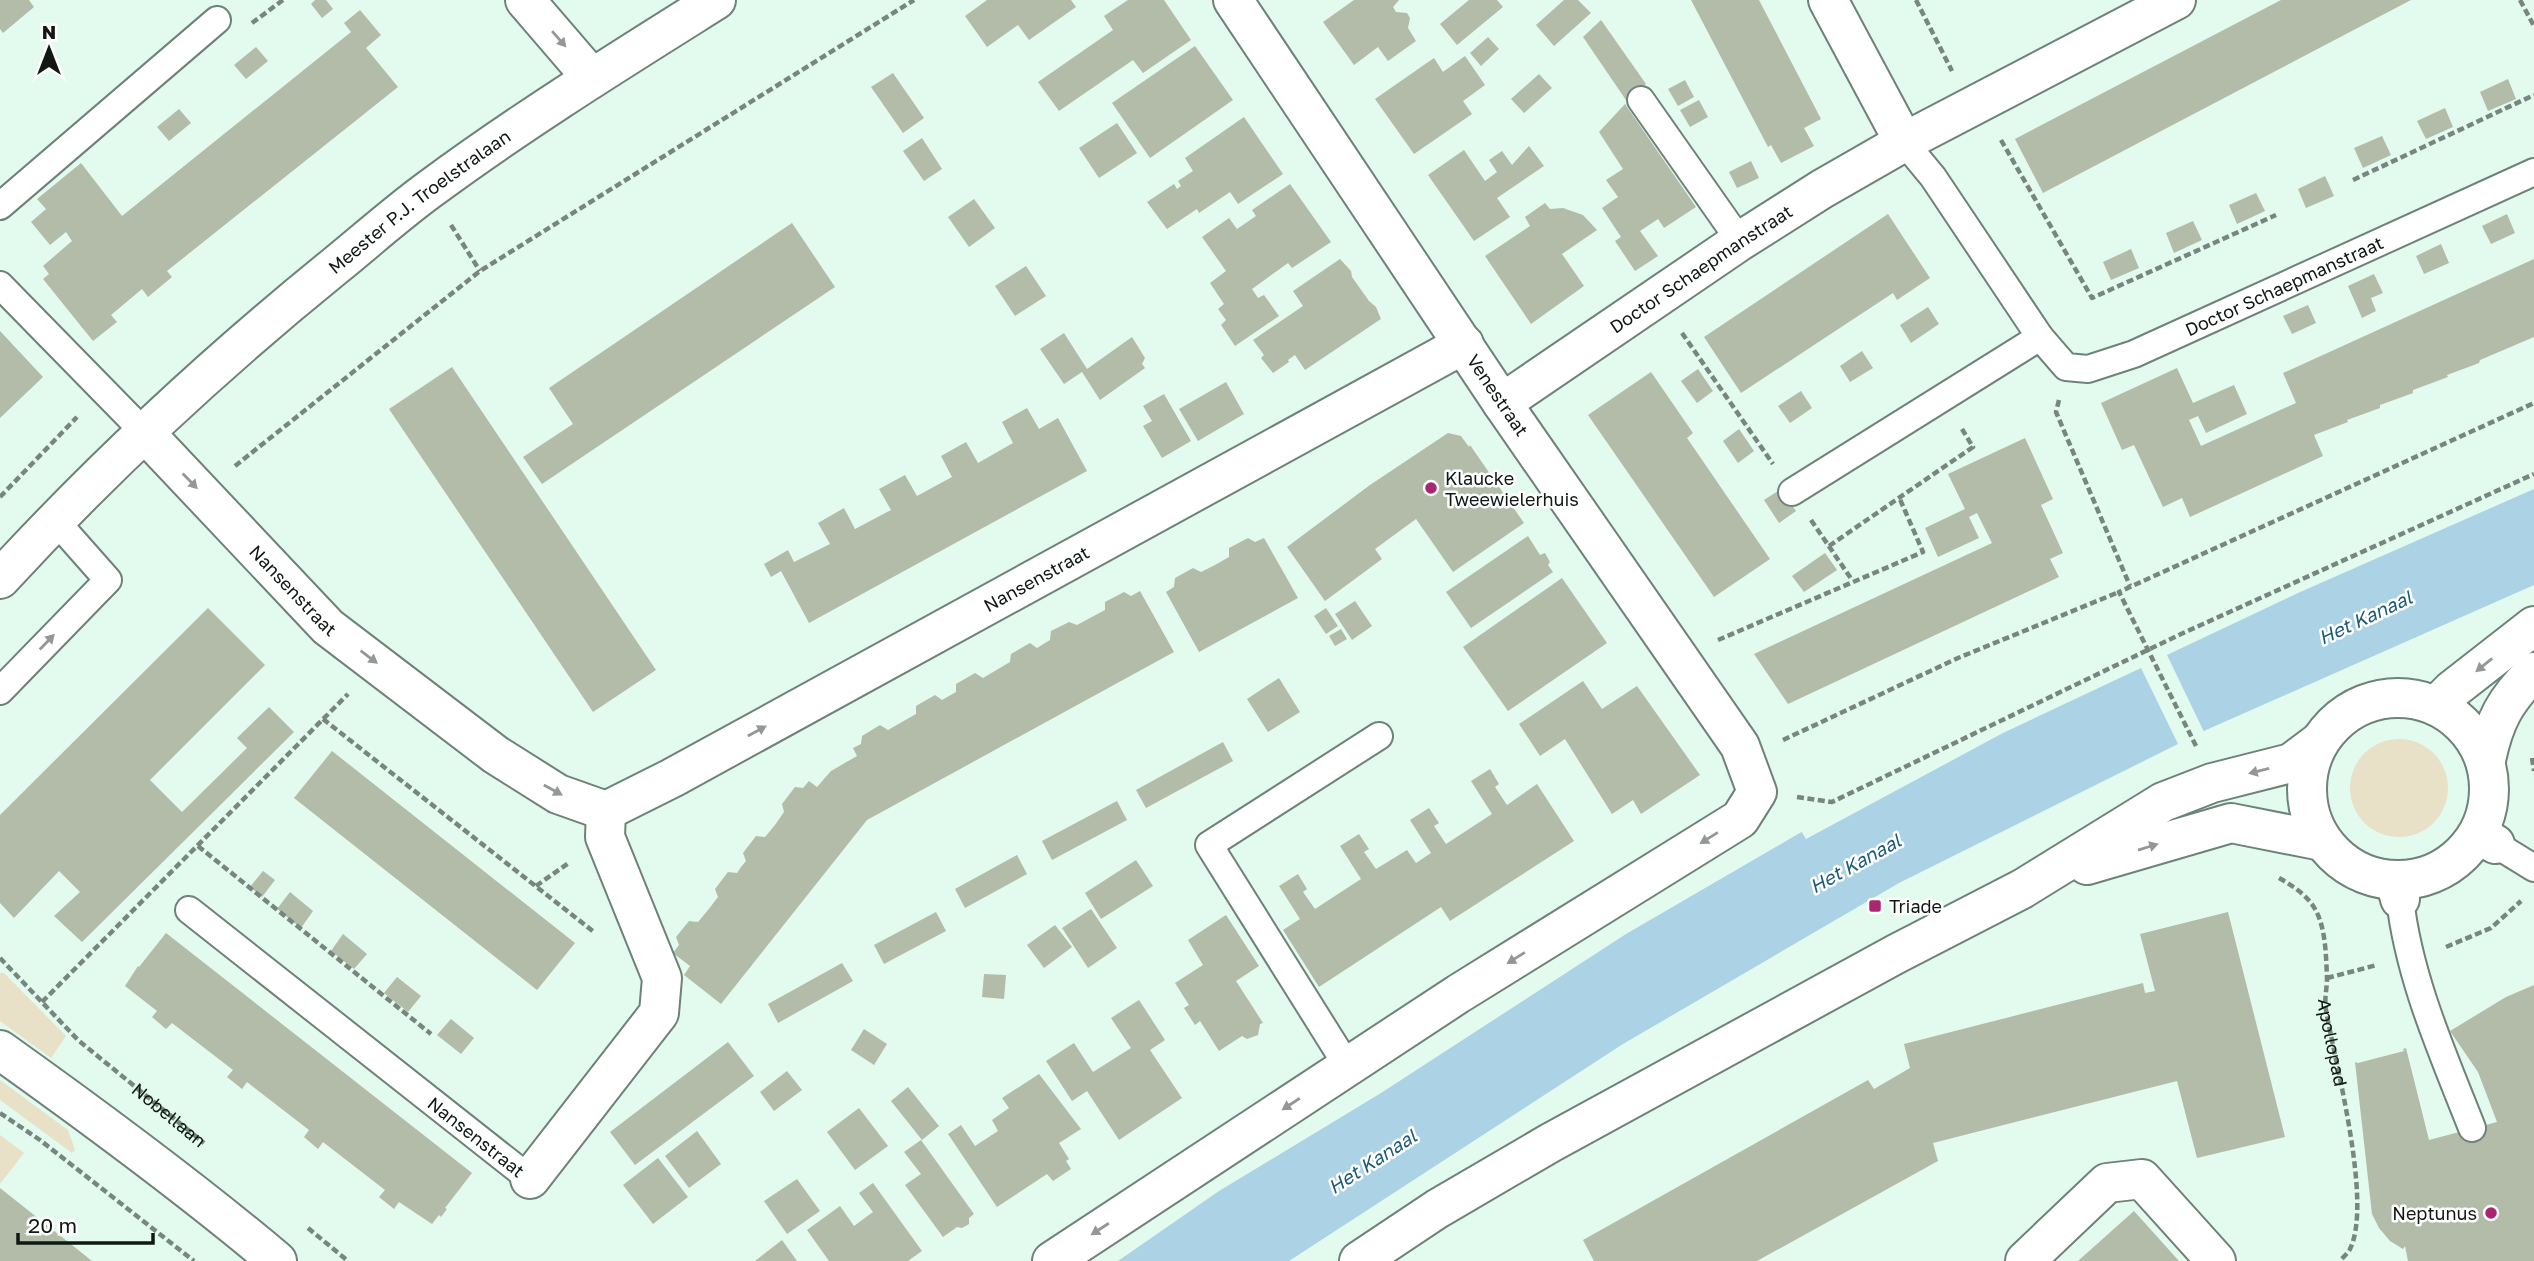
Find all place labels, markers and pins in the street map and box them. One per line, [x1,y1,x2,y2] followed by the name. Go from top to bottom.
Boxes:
[1445,467,1579,510] place label: Klaucke Tweewielerhuis
[1423,480,1439,496] marker: Klaucke Tweewielerhuis
[1889,895,1942,917] place label: Triade
[1867,898,1883,914] marker: Triade
[2392,1202,2477,1224] place label: Neptunus
[2483,1205,2499,1221] marker: Neptunus

